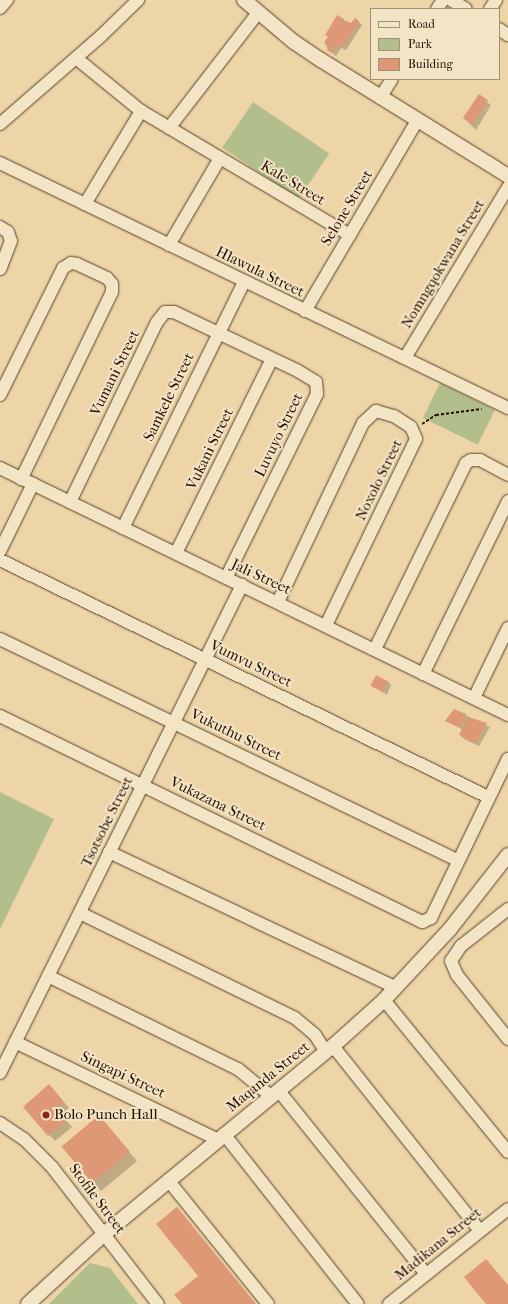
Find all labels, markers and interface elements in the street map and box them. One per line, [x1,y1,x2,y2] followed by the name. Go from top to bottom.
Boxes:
[370,8,500,80] legend
[408,17,435,31] text: Road
[408,37,432,51] text: Park
[408,57,453,71] text: Building
[257,157,329,209] street label: Kale Street
[317,167,377,249] street label: Selone Street
[397,196,489,332] street label: Nomngqokwana Street
[213,243,307,301] street label: Hlawula Street
[86,327,144,419] street label: Vumani Street
[140,350,198,444] street label: Samkele Street
[251,390,307,480] street label: Luvuyo Street
[183,405,237,493] street label: Vukani Street
[352,437,406,523] street label: Noxolo Street
[228,555,294,599] street label: Jali Street
[207,636,295,692] street label: Vumvu Street
[188,705,284,765] street label: Vukuthu Street
[167,773,269,835] street label: Vukazana Street
[77,774,137,870] street label: Tsotsobe Street
[223,1038,313,1116] street label: Maqanda Street
[78,1048,168,1102] street label: Singapi Street
[54,1106,158,1124] place label: Bolo Punch Hall
[41,1110,51,1120] marker: Bolo Punch Hall
[65,1160,129,1238] street label: Stofile Street
[391,1204,485,1284] street label: Madikana Street

